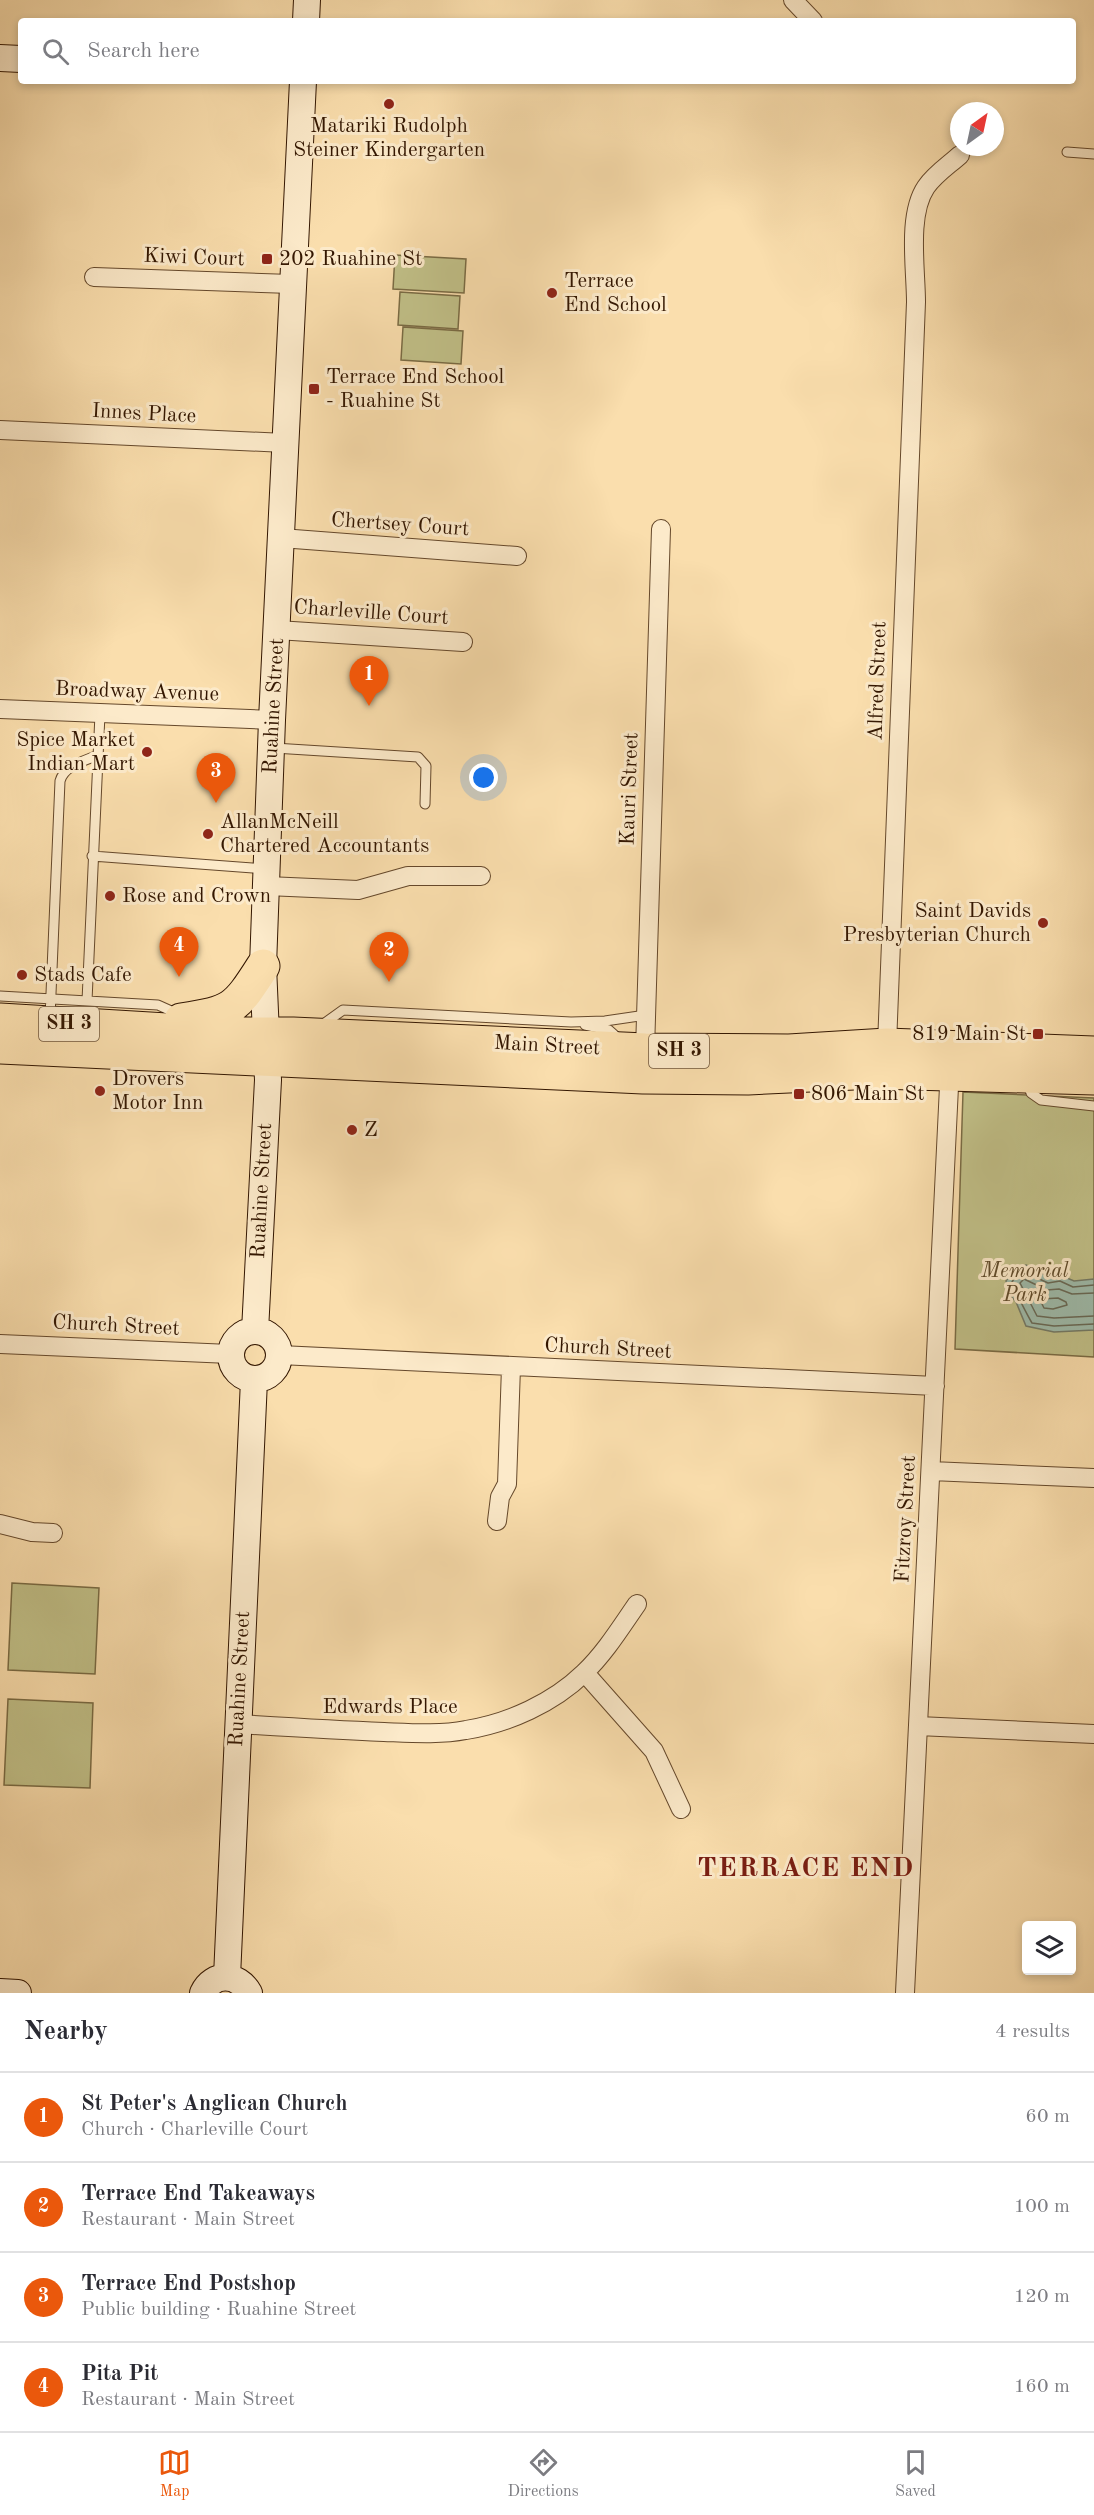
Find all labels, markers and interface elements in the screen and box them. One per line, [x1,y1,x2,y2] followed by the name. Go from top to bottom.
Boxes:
[18,18,1076,84] search box
[39,35,72,68] icon: search
[87,40,200,62] text: Search here
[382,97,396,111] marker: Matariki Rudolph Steiner Kindergarten
[950,102,1004,156] north arrow
[293,116,485,161] place label: Matariki Rudolph Steiner Kindergarten
[143,246,245,270] street label: Kiwi Court
[279,249,422,270] place label: 202 Ruahine St
[260,252,274,266] marker: 202 Ruahine St
[564,271,667,316] place label: Terrace End School
[545,286,559,300] marker: Terrace End School
[326,367,505,412] place label: Terrace End School - Ruahine St
[307,382,321,396] marker: Terrace End School - Ruahine St
[91,401,197,427] street label: Innes Place
[330,510,470,540] street label: Chertsey Court
[293,597,449,629] street label: Charleville Court
[865,621,891,741] street label: Alfred Street
[260,637,288,775] street label: Ruahine Street
[350,656,388,706] pin: 1
[55,679,219,705] street label: Broadway Avenue
[16,730,135,775] place label: Spice Market Indian Mart
[618,732,642,846] street label: Kauri Street
[140,745,154,759] marker: Spice Market Indian Mart
[196,754,236,803] pin: 3
[469,763,498,792] your location
[220,812,429,857] place label: AllanMcNeill Chartered Accountants
[201,827,215,841] marker: AllanMcNeill Chartered Accountants
[122,886,271,907] place label: Rose and Crown
[103,889,117,903] marker: Rose and Crown
[843,901,1031,946] place label: Saint Davids Presbyterian Church
[1036,916,1050,930] marker: Saint Davids Presbyterian Church
[160,928,198,977] pin: 4
[370,932,408,982] pin: 2
[34,965,132,986] place label: Stads Cafe
[15,968,29,982] marker: Stads Cafe
[39,1007,99,1041] road number: SH 3
[912,1024,1026,1045] place label: 819 Main St
[1031,1027,1045,1041] marker: 819 Main St
[493,1033,601,1059] street label: Main Street
[649,1034,709,1068] road number: SH 3
[112,1069,203,1114] place label: Drovers Motor Inn
[93,1084,107,1098] marker: Drovers Motor Inn
[811,1084,925,1105] place label: 806 Main St
[792,1087,806,1101] marker: 806 Main St
[364,1120,378,1141] place label: Z
[248,1122,276,1260] street label: Ruahine Street
[345,1123,359,1137] marker: Z
[980,1261,1069,1306] park label: Memorial Park
[52,1312,180,1340] street label: Church Street
[544,1335,672,1363] street label: Church Street
[892,1454,920,1584] street label: Fitzroy Street
[226,1610,254,1748] street label: Ruahine Street
[322,1697,458,1718] street label: Edwards Place
[697,1855,915,1882] district label: TERRACE END
[1022,1921,1076,1975] map controls
[1022,1921,1076,1975] button: layers
[24,2019,108,2045] text: Nearby
[995,2022,1070,2042] text: 4 results
[81,2093,348,2115] text: St Peter's Anglican Church
[38,2107,49,2127] text: 1
[1025,2107,1070,2127] text: 60 m
[81,2120,308,2140] text: Church · Charleville Court
[81,2183,315,2205] text: Terrace End Takeaways
[38,2197,49,2217] text: 2
[1014,2197,1070,2217] text: 100 m
[81,2210,295,2230] text: Restaurant · Main Street
[81,2273,296,2295] text: Terrace End Postshop
[38,2287,49,2307] text: 3
[1014,2287,1070,2307] text: 120 m
[81,2300,356,2320] text: Public building · Ruahine Street
[81,2363,158,2385] text: Pita Pit
[38,2377,49,2397] text: 4
[1014,2377,1070,2397] text: 160 m
[81,2390,295,2410] text: Restaurant · Main Street
[158,2446,191,2502] tab: Map
[508,2446,579,2502] tab: Directions
[895,2446,936,2502] tab: Saved

